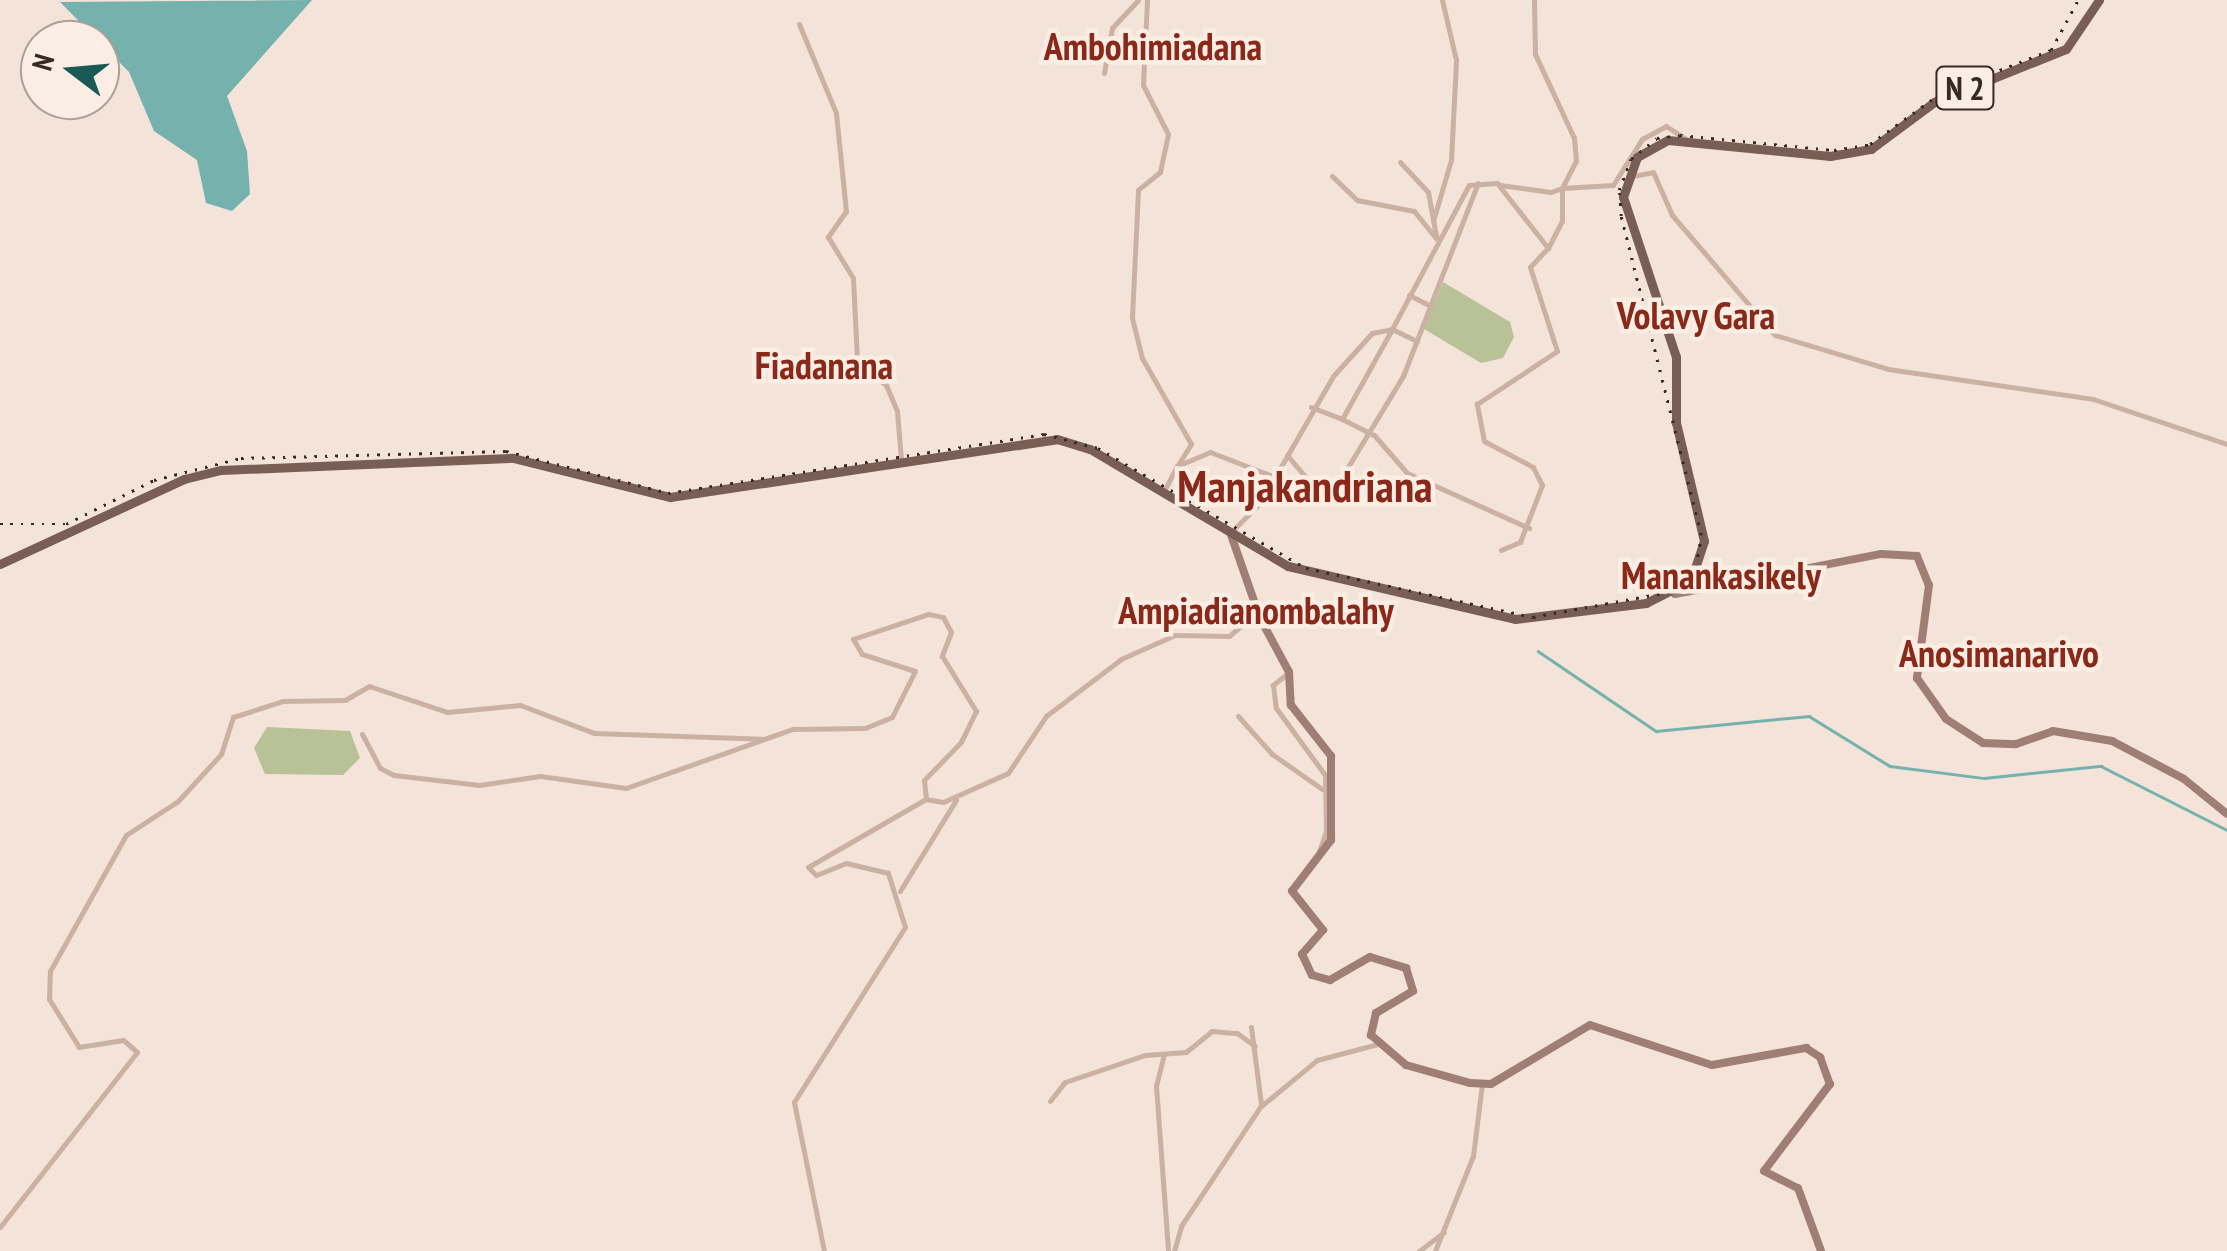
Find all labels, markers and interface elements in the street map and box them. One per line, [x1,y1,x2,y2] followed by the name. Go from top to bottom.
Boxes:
[20,20,120,120] north arrow
[1044,23,1262,69] district label: Ambohimiadana
[23,50,62,75] text: N
[1935,61,1995,115] road number: N 2
[1616,292,1776,338] district label: Volavy Gara
[755,342,893,388] district label: Fiadanana
[1177,459,1433,513] district label: Manjakandriana
[1621,552,1821,598] district label: Manankasikely
[1118,587,1394,633] district label: Ampiadianombalahy
[1899,630,2099,676] district label: Anosimanarivo

